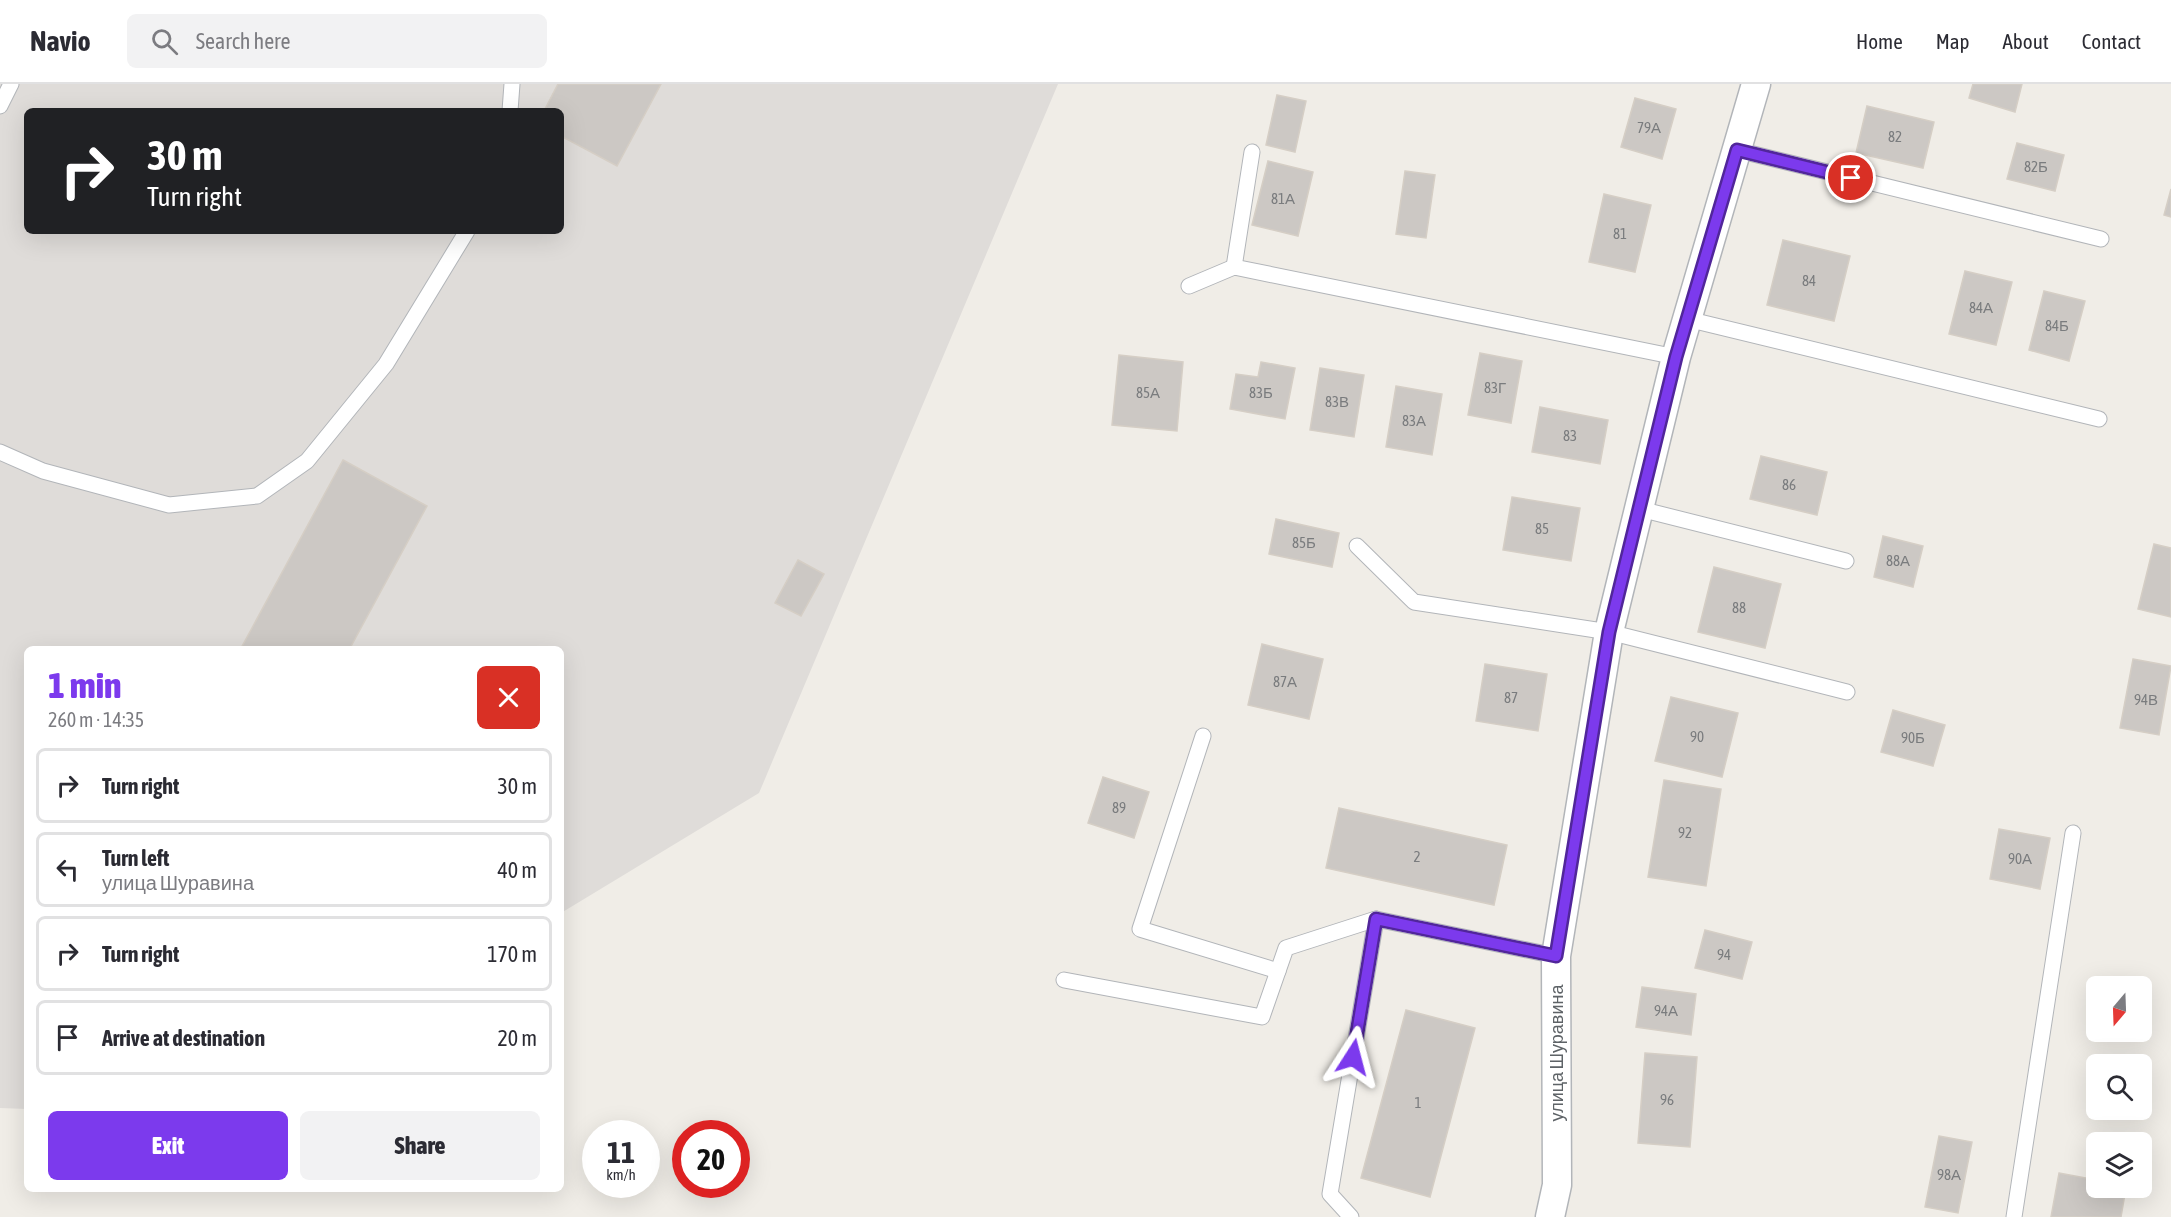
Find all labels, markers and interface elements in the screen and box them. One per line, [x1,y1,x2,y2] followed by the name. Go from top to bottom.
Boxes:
[127,14,547,68] search box
[30,25,91,57] text: Navio
[148,25,181,58] icon: search
[196,28,291,54] text: Search here
[1856,29,1903,53] text: Home
[1936,29,1970,53] text: Map
[2003,29,2049,53] text: About
[2082,29,2141,53] text: Contact
[1637,119,1661,136] house number: 79А
[1888,128,1902,145] house number: 82
[147,131,222,179] text: 30 m
[48,132,126,210] icon: right
[1825,152,1876,203] pin
[2024,158,2048,175] house number: 82Б
[1834,161,1867,194] icon: arrive
[147,181,242,212] text: Turn right
[1271,190,1295,207] house number: 81А
[1613,225,1627,242] house number: 81
[1802,272,1816,289] house number: 84
[1969,299,1993,316] house number: 84А
[2045,317,2069,334] house number: 84Б
[1484,379,1506,396] house number: 83Г
[1136,384,1160,401] house number: 85А
[1249,384,1273,401] house number: 83Б
[1325,393,1349,410] house number: 83В
[1402,412,1426,429] house number: 83А
[1563,427,1577,444] house number: 83
[1782,476,1796,493] house number: 86
[1535,520,1549,537] house number: 85
[1292,534,1316,551] house number: 85Б
[1886,552,1910,569] house number: 88А
[1732,599,1746,616] house number: 88
[48,664,122,706] text: 1 min
[477,666,540,729] button: close
[1273,673,1297,690] house number: 87А
[1504,689,1518,706] house number: 87
[2134,691,2158,708] house number: 94В
[48,708,144,731] text: 260 m · 14:35
[1690,728,1704,745] house number: 90
[1901,729,1925,746] house number: 90Б
[51,769,84,802] icon: right
[102,773,179,799] text: Turn right
[497,773,537,799] text: 30 m
[1112,799,1126,816] house number: 89
[1678,824,1692,841] house number: 92
[102,845,169,871] text: Turn left
[1413,848,1421,865] house number: 2
[2008,850,2032,867] house number: 90А
[51,853,84,886] icon: left
[497,857,537,883] text: 40 m
[102,871,254,894] text: улица Шуравина
[51,937,84,970] icon: right
[102,941,179,967] text: Turn right
[487,941,537,967] text: 170 m
[1717,946,1731,963] house number: 94
[2086,976,2152,1042] north arrow
[2086,976,2152,1198] map controls
[1546,984,1567,1121] street label: улица Шуравина
[1654,1002,1678,1019] house number: 94А
[51,1021,84,1054] icon: arrive
[102,1025,265,1051] text: Arrive at destination
[497,1025,537,1051] text: 20 m
[1321,1025,1385,1089] position arrow
[2086,1054,2152,1120] button: search
[1660,1091,1674,1108] house number: 96
[1414,1094,1422,1111] house number: 1
[48,1111,288,1180] button: Exit
[300,1111,540,1180] button: Share
[672,1120,750,1198] speed limit sign: 20
[2086,1132,2152,1198] button: layers
[607,1135,635,1169] text: 11
[606,1166,636,1183] text: km/h
[1937,1166,1961,1183] house number: 98А

